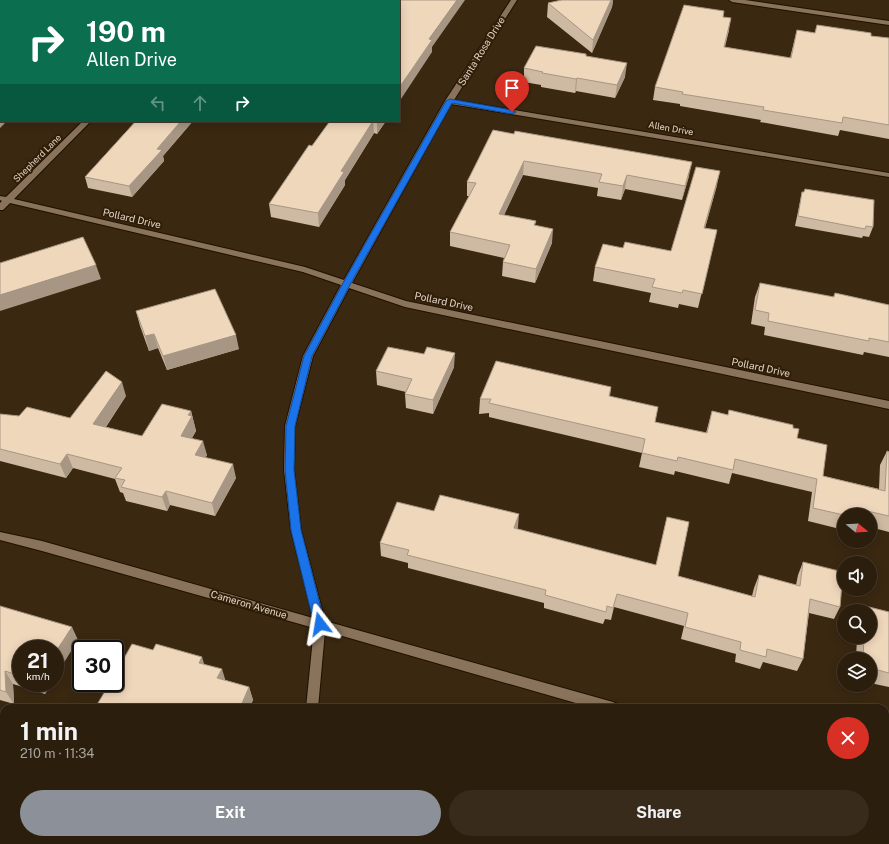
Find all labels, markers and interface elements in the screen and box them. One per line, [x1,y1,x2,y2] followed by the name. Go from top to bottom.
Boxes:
[455,14,507,88] street label: Santa Rosa Drive
[86,15,166,48] text: 190 m
[20,16,72,68] icon: right
[86,49,177,70] text: Allen Drive
[495,71,529,112] pin
[501,77,523,99] icon: arrive
[147,92,169,114] icon: left
[189,92,211,114] icon: ahead
[231,92,253,114] icon: right
[648,119,694,137] street label: Allen Drive
[11,132,63,184] street label: Shepherd Lane
[102,205,163,231] street label: Pollard Drive
[414,289,475,313] street label: Pollard Drive
[731,355,792,379] street label: Pollard Drive
[837,508,877,548] north arrow
[837,508,877,692] map controls
[837,556,877,596] button: sound
[210,587,289,621] street label: Cameron Avenue
[299,603,341,645] position arrow
[837,604,877,644] button: search
[72,640,124,692] speed limit sign: 30
[27,649,49,673] text: 21
[837,652,877,692] button: layers
[26,670,50,682] text: km/h
[20,717,78,745] text: 1 min
[827,717,869,759] button: close
[20,746,94,761] text: 210 m · 11:34
[20,790,441,836] button: Exit
[449,790,869,836] button: Share

